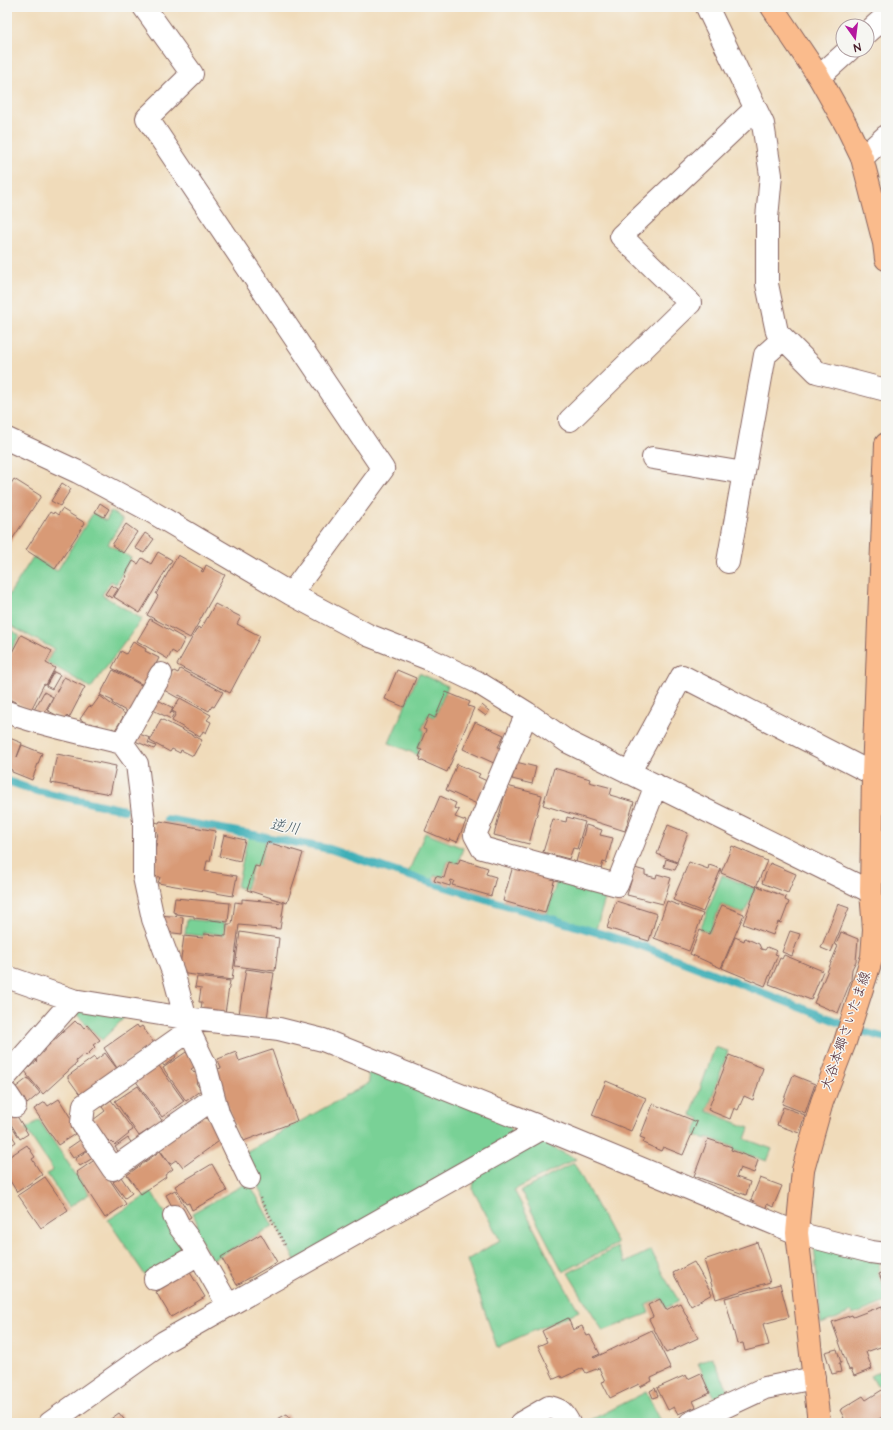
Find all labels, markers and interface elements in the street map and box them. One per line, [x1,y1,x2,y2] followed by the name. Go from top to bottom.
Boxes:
[835,18,875,58] north arrow
[852,39,862,55] text: N
[268,814,302,840] water label: 逆川
[816,968,876,1094] street label: 大谷本郷さいたま線

